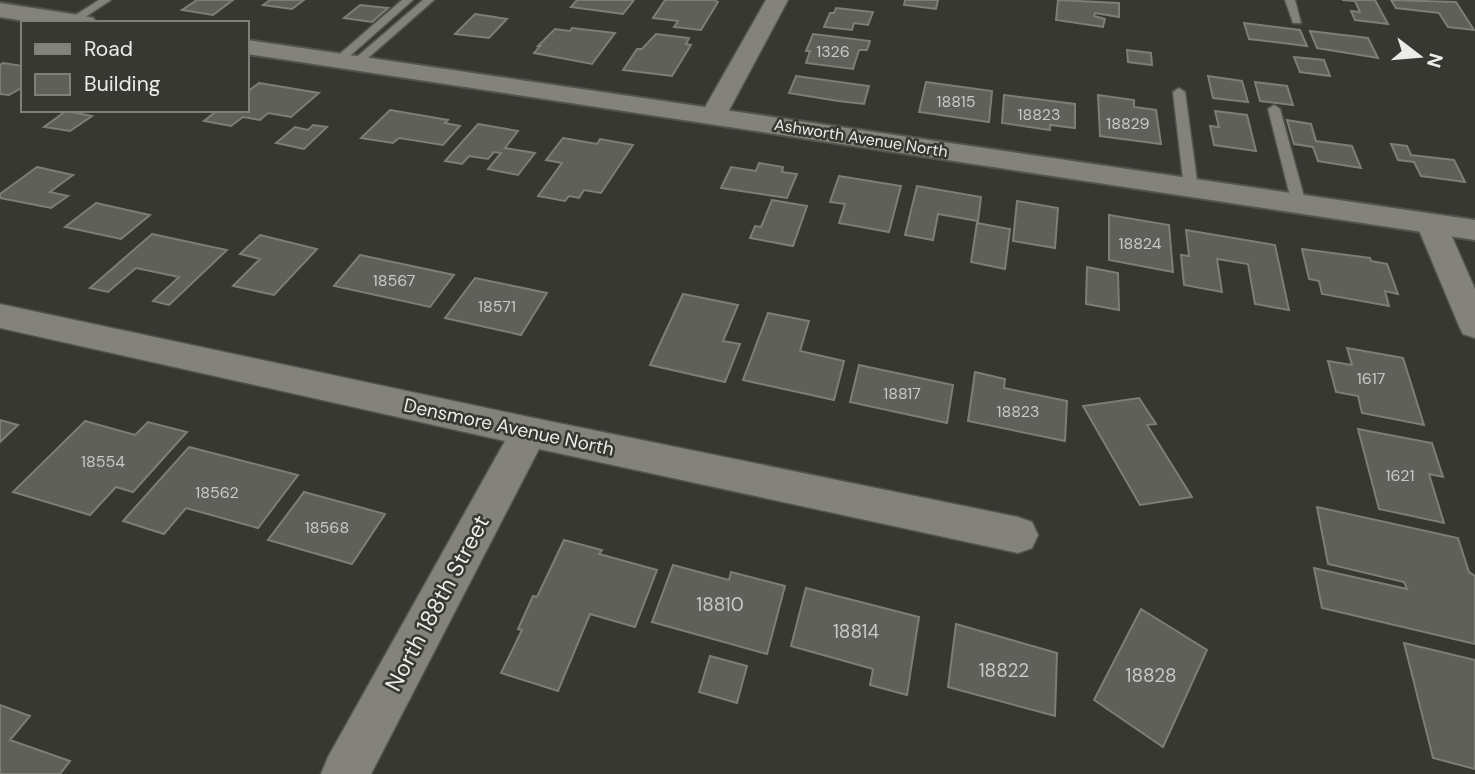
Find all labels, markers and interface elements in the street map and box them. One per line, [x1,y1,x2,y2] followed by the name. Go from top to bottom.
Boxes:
[21,21,248,112] legend
[1384,21,1454,91] north arrow
[84,35,133,63] text: Road
[816,41,850,62] house number: 1326
[1421,50,1449,71] text: N
[84,70,161,98] text: Building
[937,91,975,112] house number: 18815
[1018,104,1060,125] house number: 18823
[1106,113,1150,134] house number: 18829
[773,114,949,162] street label: Ashworth Avenue North
[1119,233,1162,254] house number: 18824
[373,270,415,291] house number: 18567
[478,296,516,317] house number: 18571
[1357,368,1385,389] house number: 1617
[883,383,921,404] house number: 18817
[402,392,616,462] street label: Densmore Avenue North
[997,401,1039,422] house number: 18823
[81,451,125,472] house number: 18554
[1386,465,1414,486] house number: 1621
[195,482,239,503] house number: 18562
[378,510,496,696] street label: North 188th Street
[305,517,349,538] house number: 18568
[696,592,744,617] house number: 18810
[833,619,879,644] house number: 18814
[979,658,1029,683] house number: 18822
[1126,663,1176,688] house number: 18828

